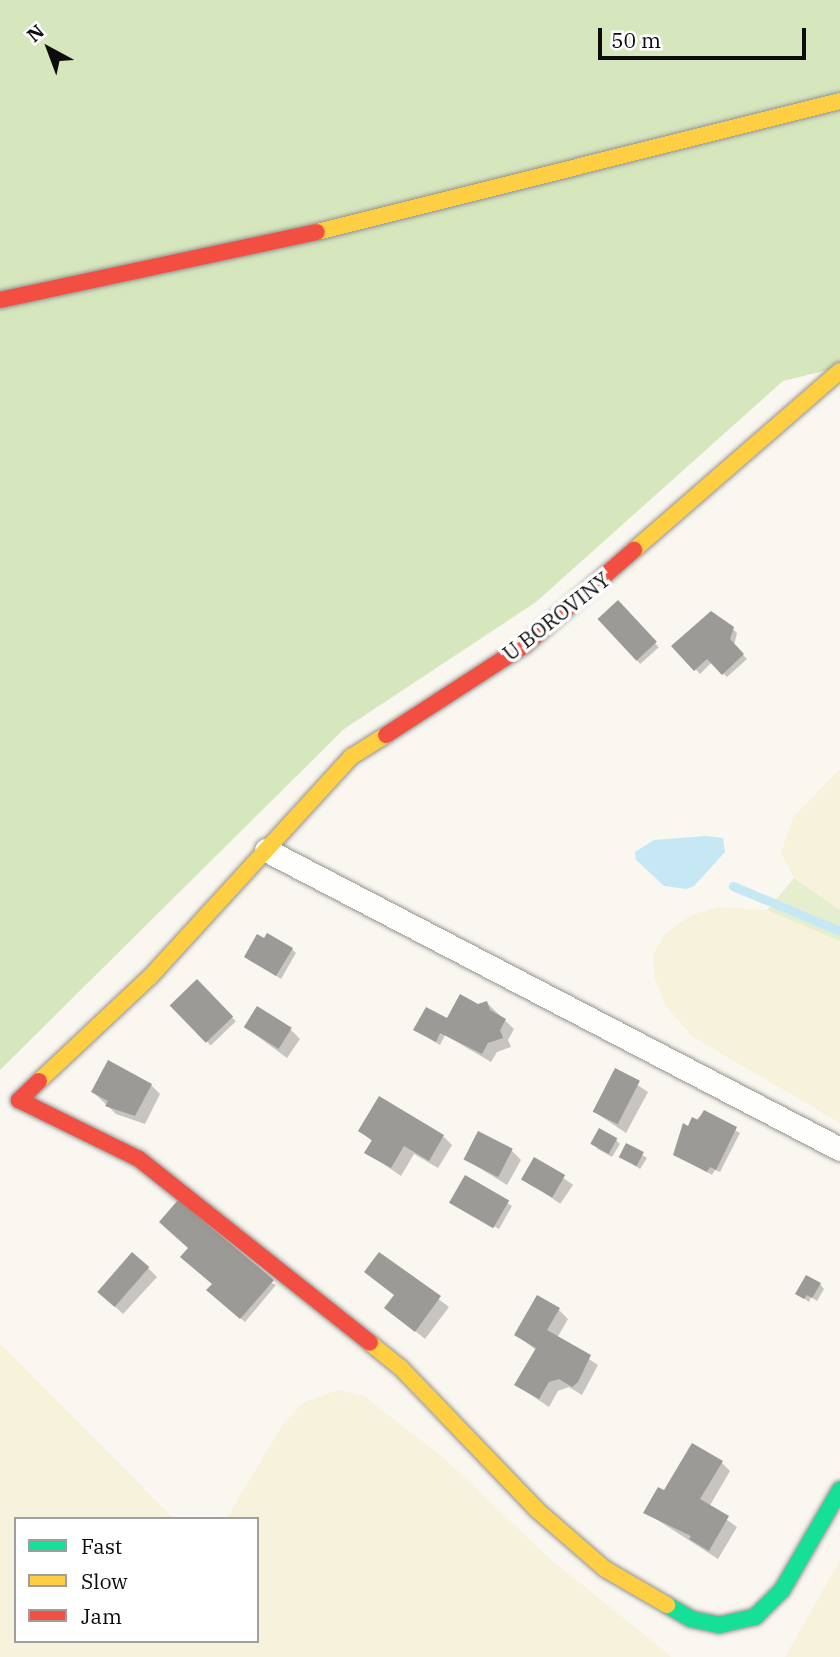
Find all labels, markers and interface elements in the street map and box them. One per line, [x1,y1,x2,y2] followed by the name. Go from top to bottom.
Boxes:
[14,14,84,84] north arrow
[602,14,810,58] scale bar
[22,19,49,47] text: N
[611,26,661,54] text: 50 m
[498,566,614,666] street label: U BOROVINY
[14,1517,259,1643] legend
[81,1532,122,1560] text: Fast
[81,1567,128,1595] text: Slow
[81,1602,122,1630] text: Jam

